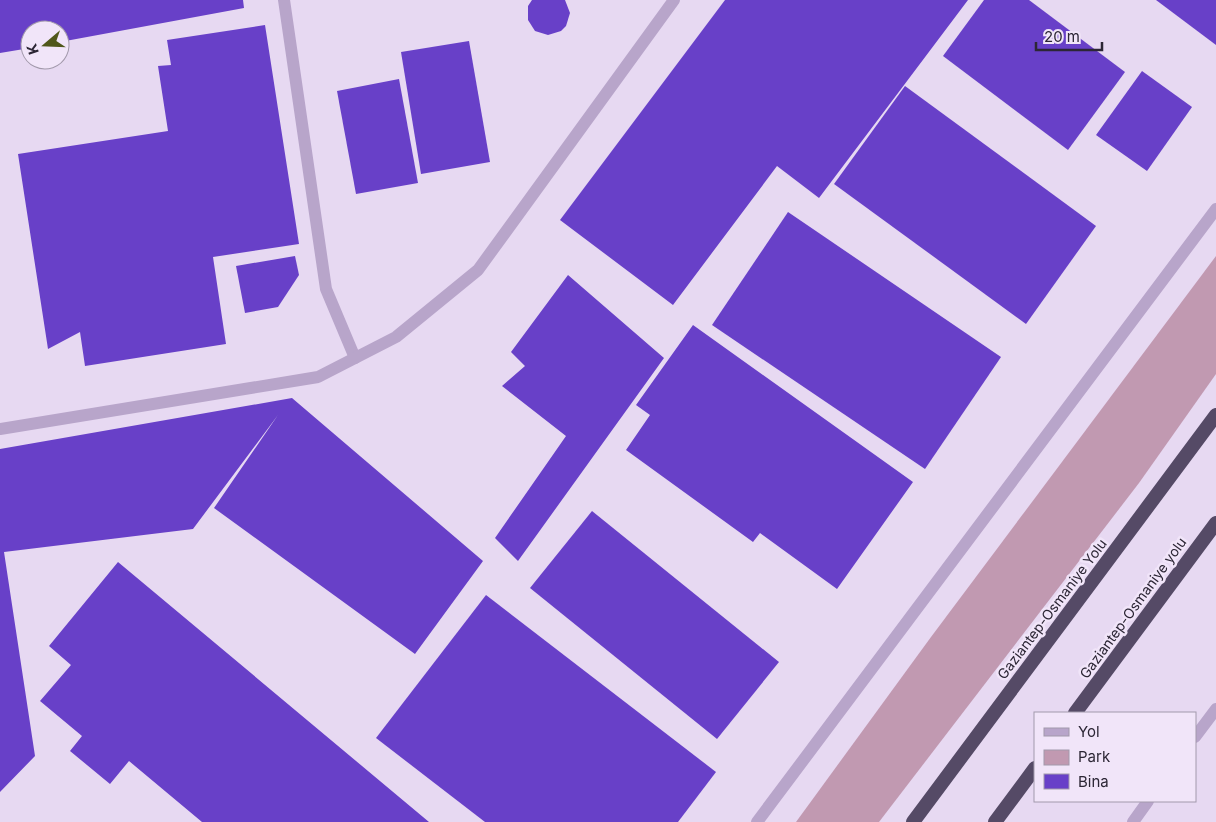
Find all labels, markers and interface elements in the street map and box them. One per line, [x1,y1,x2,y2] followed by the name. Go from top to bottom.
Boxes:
[20,20,70,70] north arrow
[1036,20,1102,52] scale bar
[1044,27,1080,46] text: 20 m
[23,42,42,57] text: K
[1076,534,1190,682] street label: Gaziantep-Osmaniye yolu
[993,535,1110,682] street label: Gaziantep-Osmaniye Yolu
[1034,712,1196,802] legend
[1078,722,1100,741] text: Yol
[1078,747,1111,766] text: Park
[1078,772,1109,791] text: Bina

